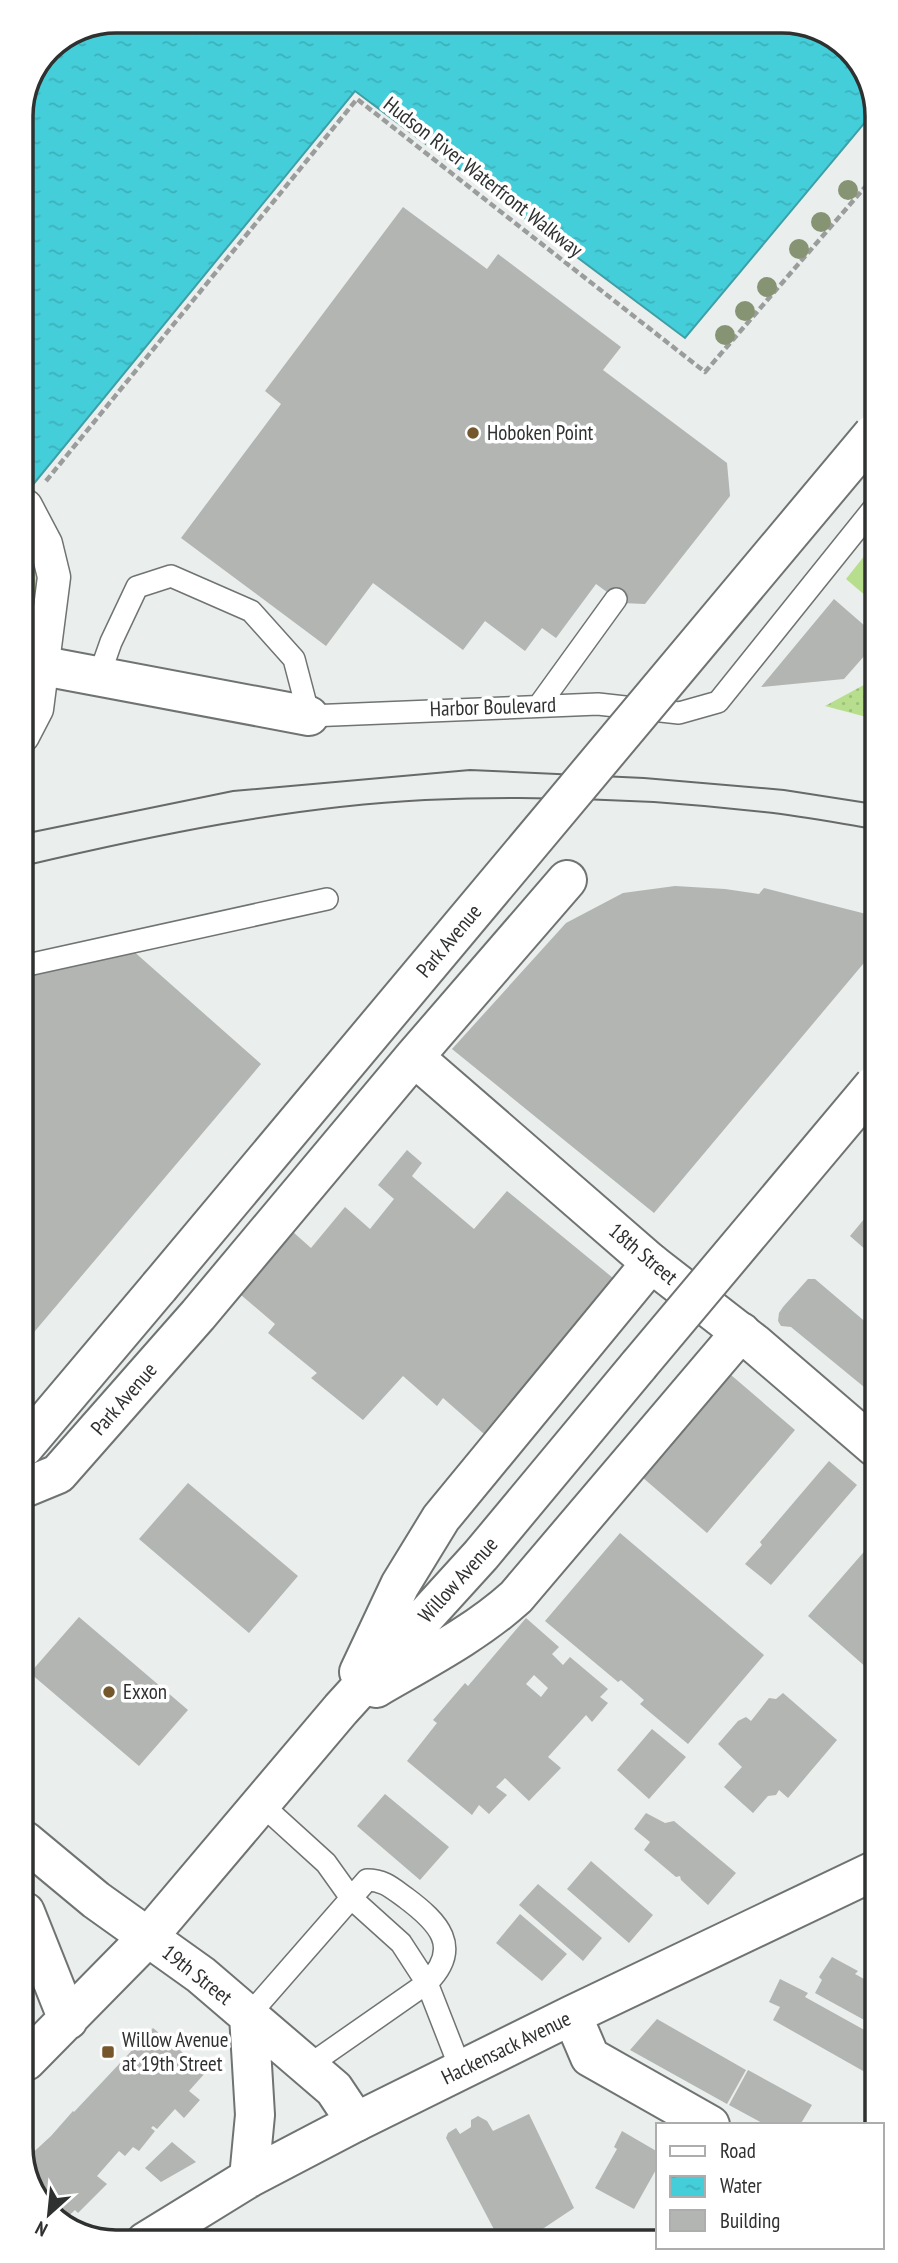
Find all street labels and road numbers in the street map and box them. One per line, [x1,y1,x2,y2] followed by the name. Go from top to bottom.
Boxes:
[378,90,588,263] street label: Hudson River Waterfront Walkway
[429,691,557,722] street label: Harbor Boulevard
[410,898,487,983] street label: Park Avenue
[603,1217,684,1290] street label: 18th Street
[85,1357,163,1441] street label: Park Avenue
[412,1531,503,1628] street label: Willow Avenue
[157,1939,238,2011] street label: 19th Street
[437,2005,575,2090] street label: Hackensack Avenue

